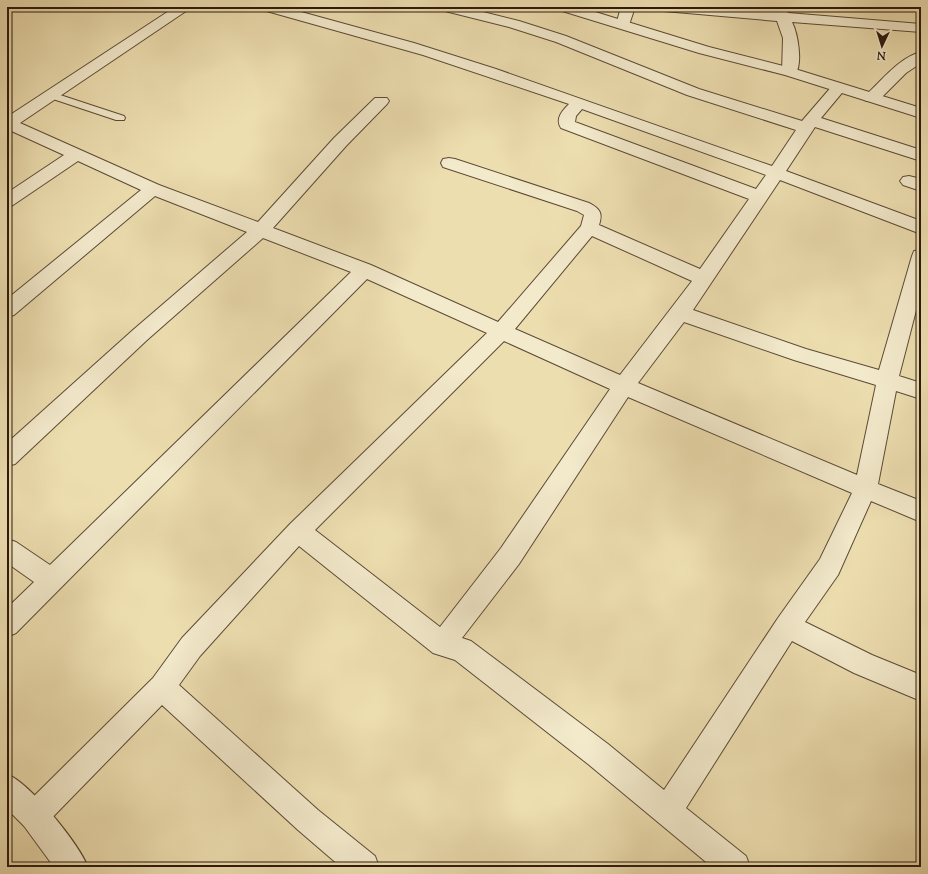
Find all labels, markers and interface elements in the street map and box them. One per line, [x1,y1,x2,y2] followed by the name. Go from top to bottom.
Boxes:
[862,26,902,66] north arrow
[876,47,887,63] text: N

